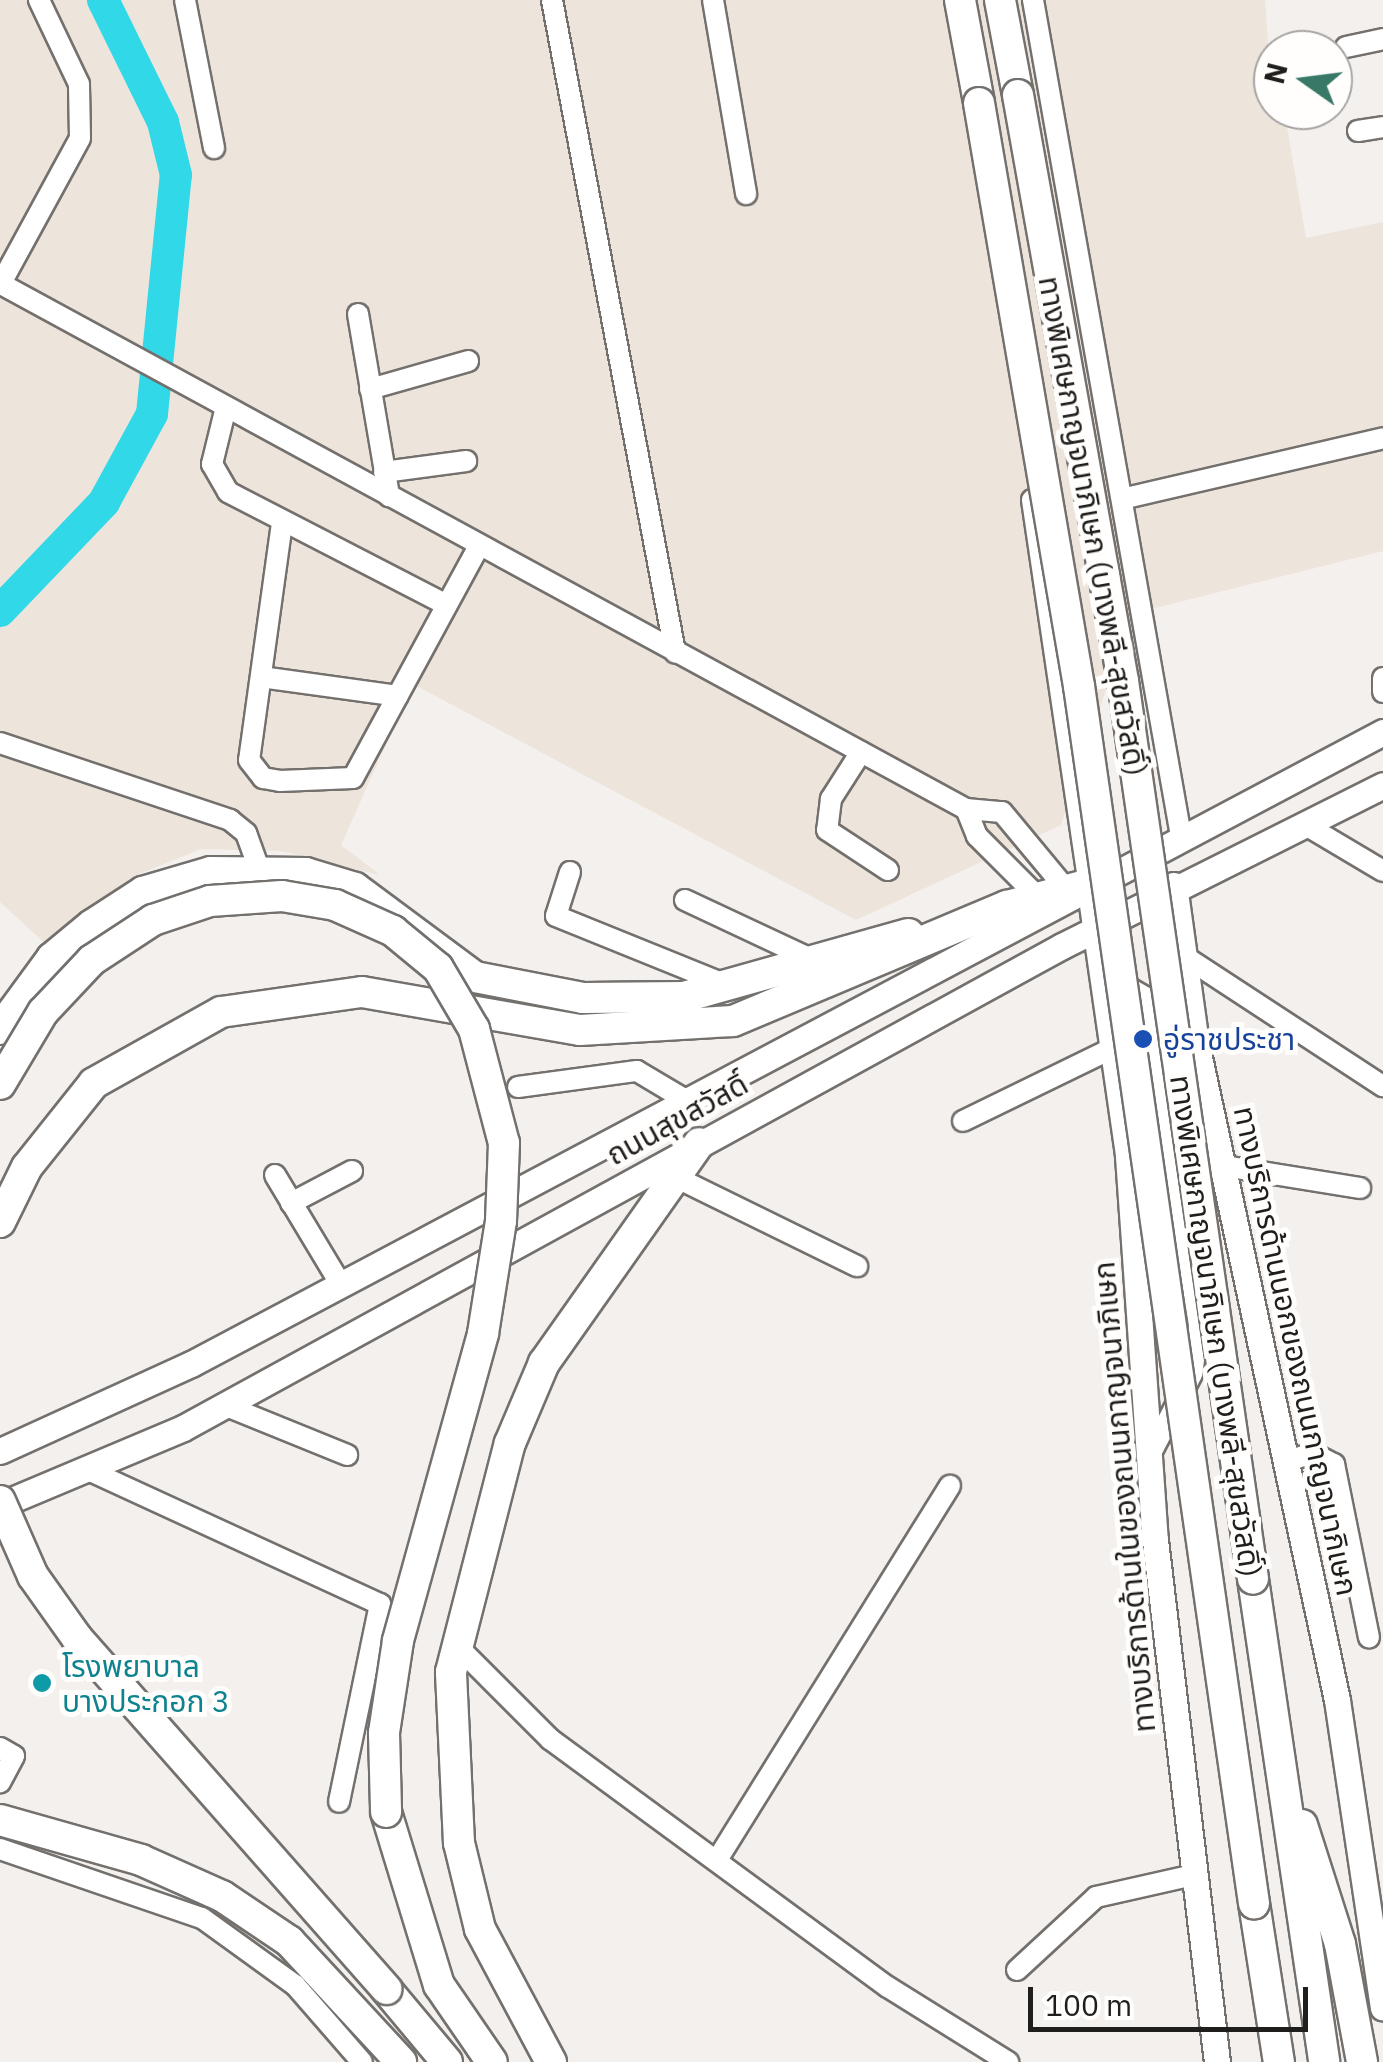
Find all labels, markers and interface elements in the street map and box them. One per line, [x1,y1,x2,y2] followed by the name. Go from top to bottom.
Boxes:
[1253,30,1353,130] north arrow
[1255,59,1296,87] text: N
[1031,273,1155,779] street label: ทางพิเศษกาญจนาภิเษก (บางพลี-สุขสวัสดิ์)
[1163,1021,1295,1057] place label: อู่ราชประชา
[1132,1028,1154,1050] marker: อู่ราชประชา
[600,1065,754,1173] street label: ถนนสุขสวัสดิ์
[1163,1073,1269,1579] street label: ทางพิเศษกาญจนาภิเษก (บางพลี-สุขสวัสดิ์)
[1227,1103,1365,1599] street label: ทางบริการด้านนอกของถนนกาญจนาภิเษก
[1085,1260,1163,1734] street label: ทางบริการด้านในของถนนกาญจนาภิเษก
[62,1648,230,1718] place label: โรงพยาบาล บางประกอก 3
[31,1672,53,1694] marker: โรงพยาบาล บางประกอก 3
[1033,1967,1313,2029] scale bar
[1045,1985,1132,2024] text: 100 m

